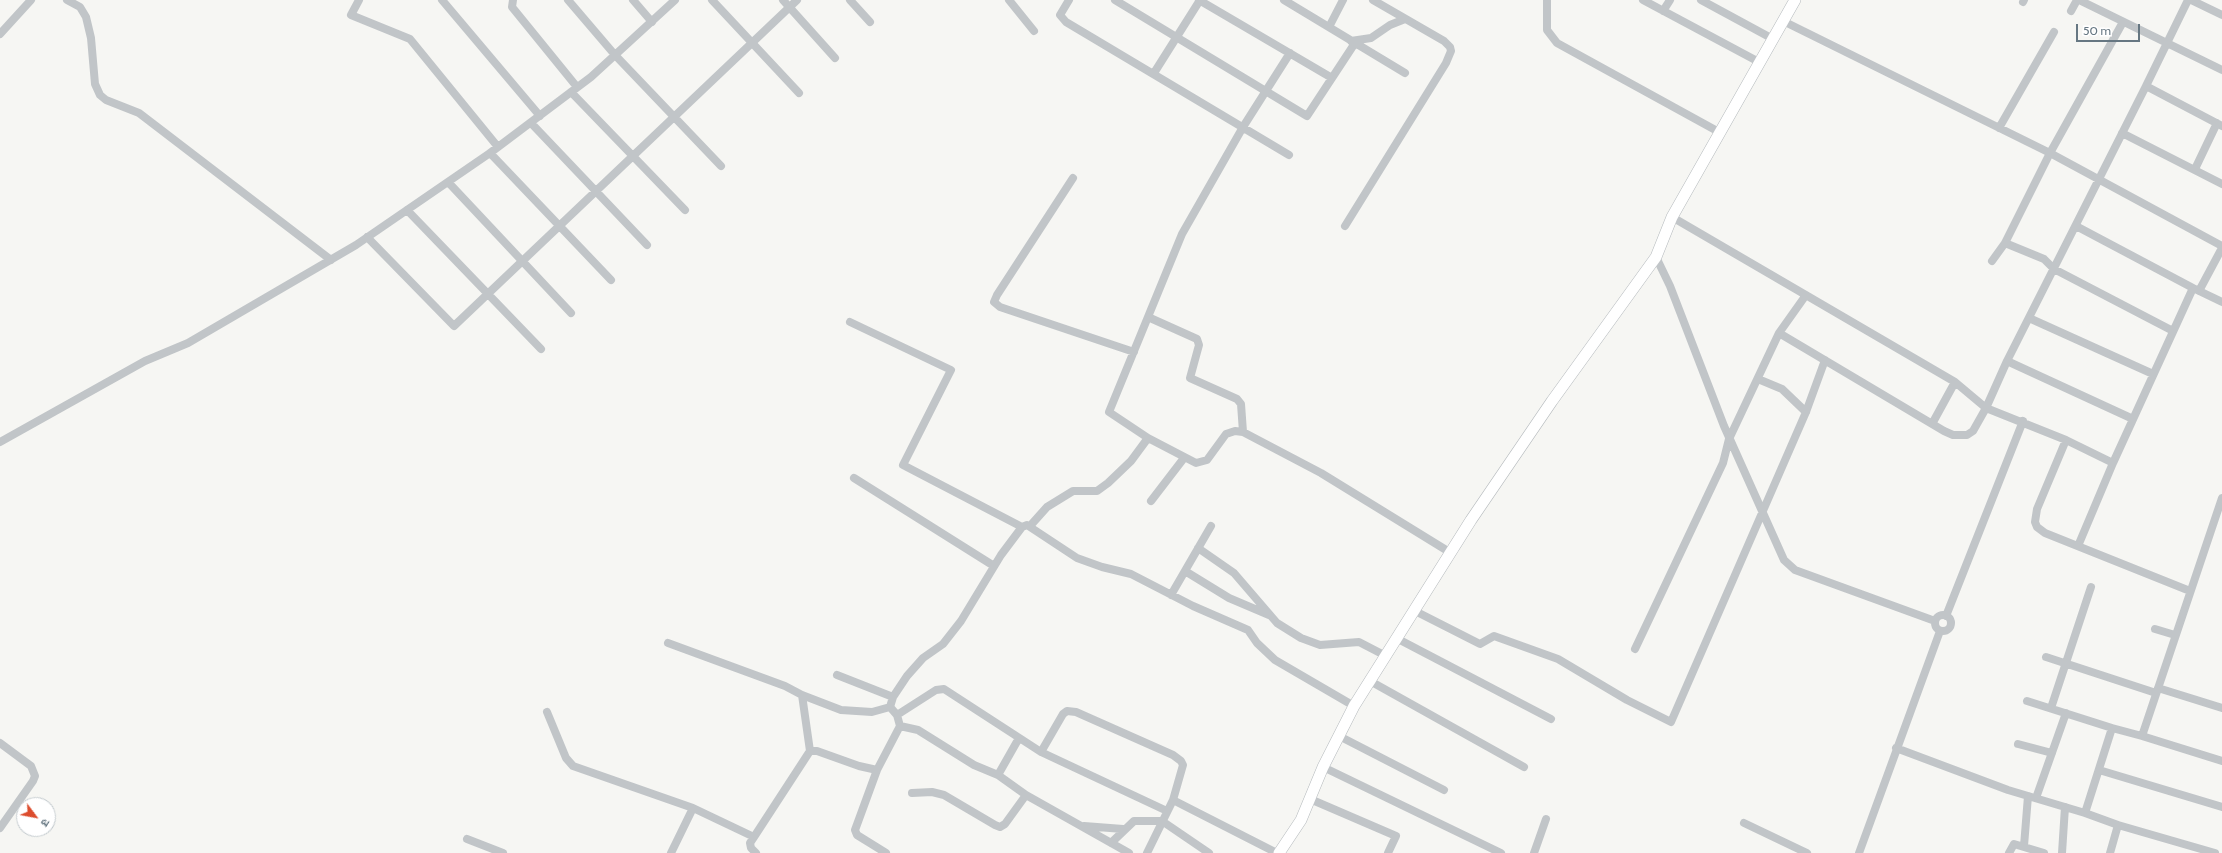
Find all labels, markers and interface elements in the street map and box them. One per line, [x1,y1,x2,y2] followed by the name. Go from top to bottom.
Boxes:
[2078,16,2142,42] scale bar
[2083,23,2111,38] text: 50 m
[16,797,56,837] north arrow
[38,816,53,829] text: उ

